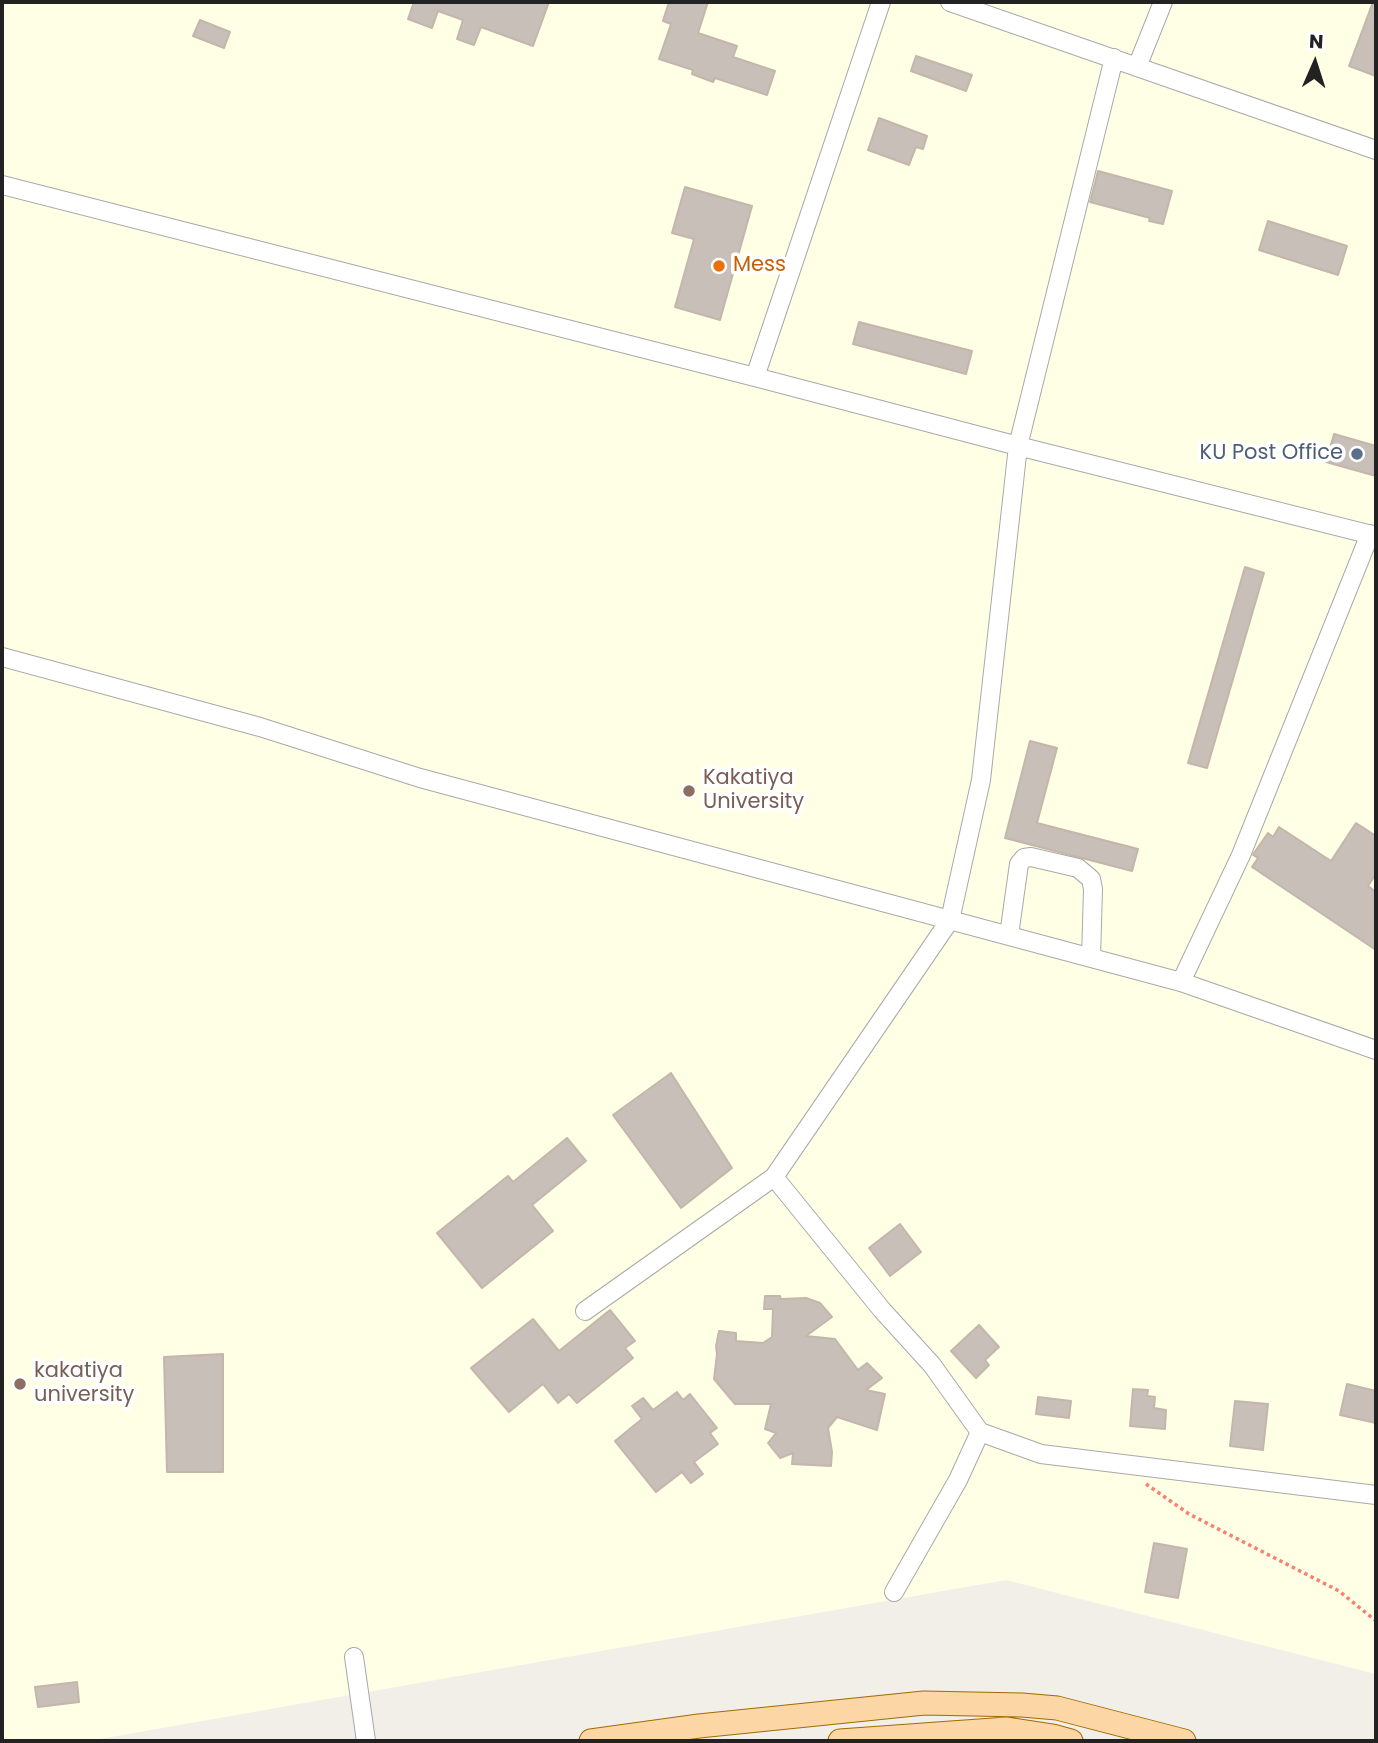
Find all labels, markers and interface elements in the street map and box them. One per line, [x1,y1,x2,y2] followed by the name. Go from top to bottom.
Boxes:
[1280,28,1350,98] north arrow
[1308,28,1324,55] text: N
[733,253,786,279] place label: Mess
[711,258,727,274] marker: Mess
[1200,441,1343,467] place label: KU Post Office
[1349,446,1365,462] marker: KU Post Office
[703,766,804,816] place label: Kakatiya University
[681,783,697,799] marker: Kakatiya University
[34,1359,134,1409] place label: kakatiya university
[12,1376,28,1392] marker: kakatiya university

